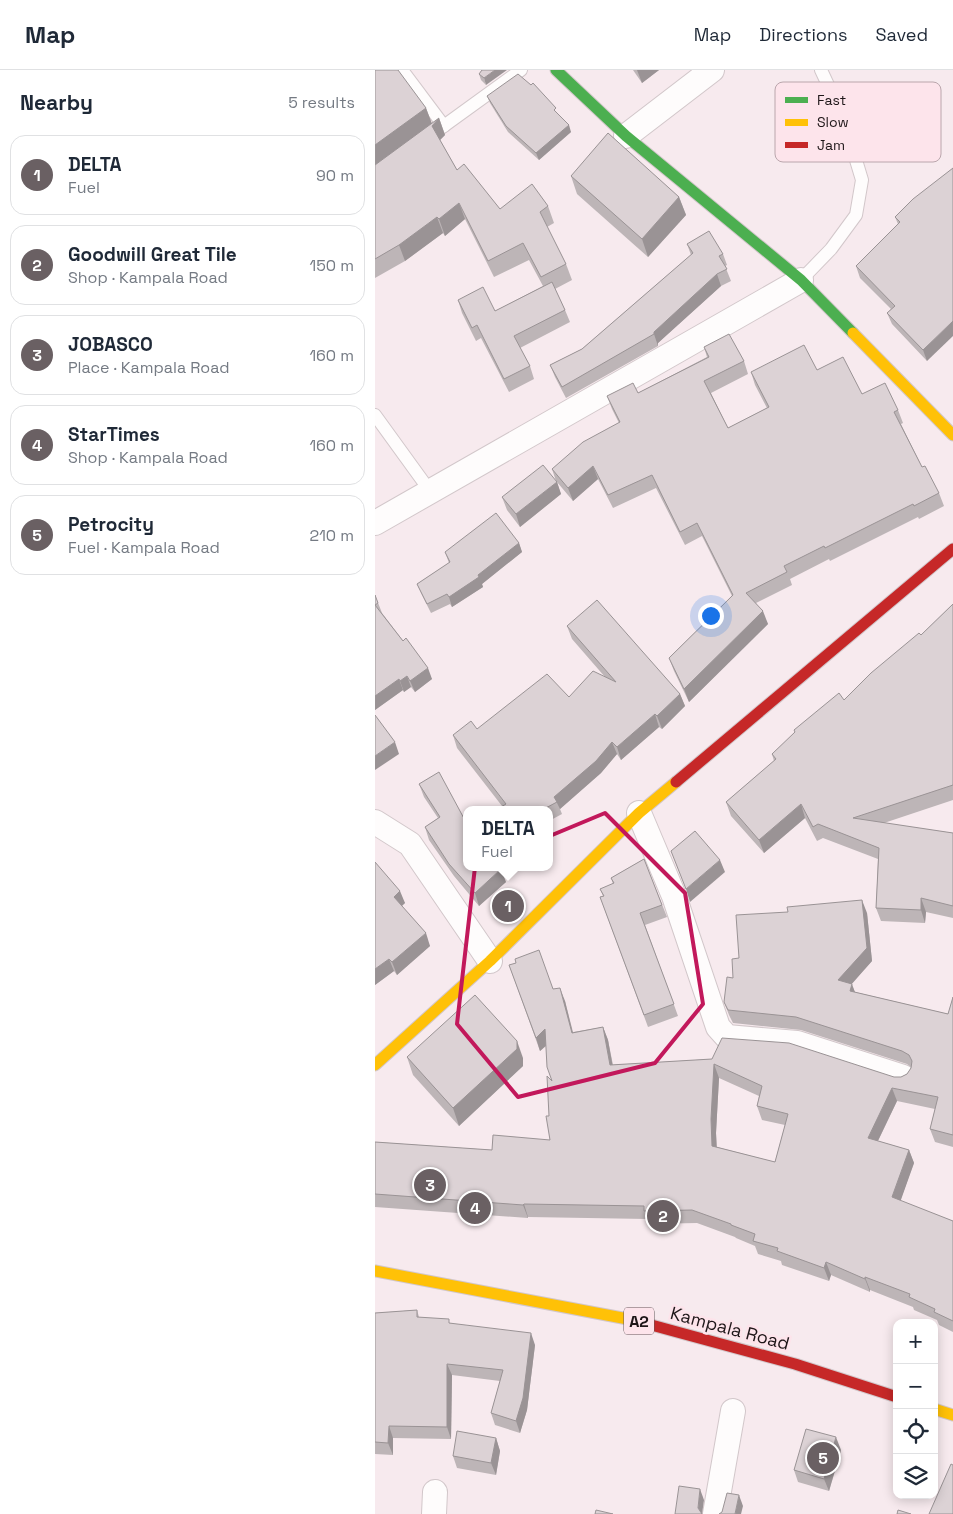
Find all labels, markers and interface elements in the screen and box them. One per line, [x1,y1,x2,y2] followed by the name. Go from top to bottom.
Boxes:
[25,19,75,50] text: Map
[694,23,731,46] text: Map
[759,23,848,46] text: Directions
[876,23,928,46] text: Saved
[775,82,941,162] legend
[20,89,93,116] text: Nearby
[817,91,846,109] text: Fast
[288,92,355,113] text: 5 results
[817,113,849,131] text: Slow
[817,136,845,154] text: Jam
[68,152,122,177] text: DELTA
[33,165,41,186] text: 1
[316,165,354,186] text: 90 m
[68,177,100,198] text: Fuel
[68,242,237,267] text: Goodwill Great Tile
[32,255,42,276] text: 2
[310,255,354,276] text: 150 m
[68,267,228,288] text: Shop · Kampala Road
[68,332,153,357] text: JOBASCO
[32,345,42,366] text: 3
[309,345,354,366] text: 160 m
[68,357,230,378] text: Place · Kampala Road
[68,422,160,447] text: StarTimes
[32,435,42,456] text: 4
[309,435,354,456] text: 160 m
[68,447,228,468] text: Shop · Kampala Road
[68,512,154,537] text: Petrocity
[32,525,42,546] text: 5
[310,525,354,546] text: 210 m
[68,537,220,558] text: Fuel · Kampala Road
[698,603,724,629] your location
[463,806,553,871] popup
[481,816,535,841] text: DELTA
[481,841,513,862] text: Fuel
[492,887,524,925] pin: 1
[414,1166,446,1204] pin: 3
[459,1189,491,1227] pin: 4
[647,1197,679,1235] pin: 2
[668,1301,792,1355] street label: Kampala Road
[624,1308,654,1334] road number: A2
[893,1319,938,1499] map controls
[893,1319,938,1364] button: +
[893,1364,938,1409] button: −
[893,1409,938,1454] button: locate
[807,1439,839,1477] pin: 5
[893,1454,938,1499] button: layers

